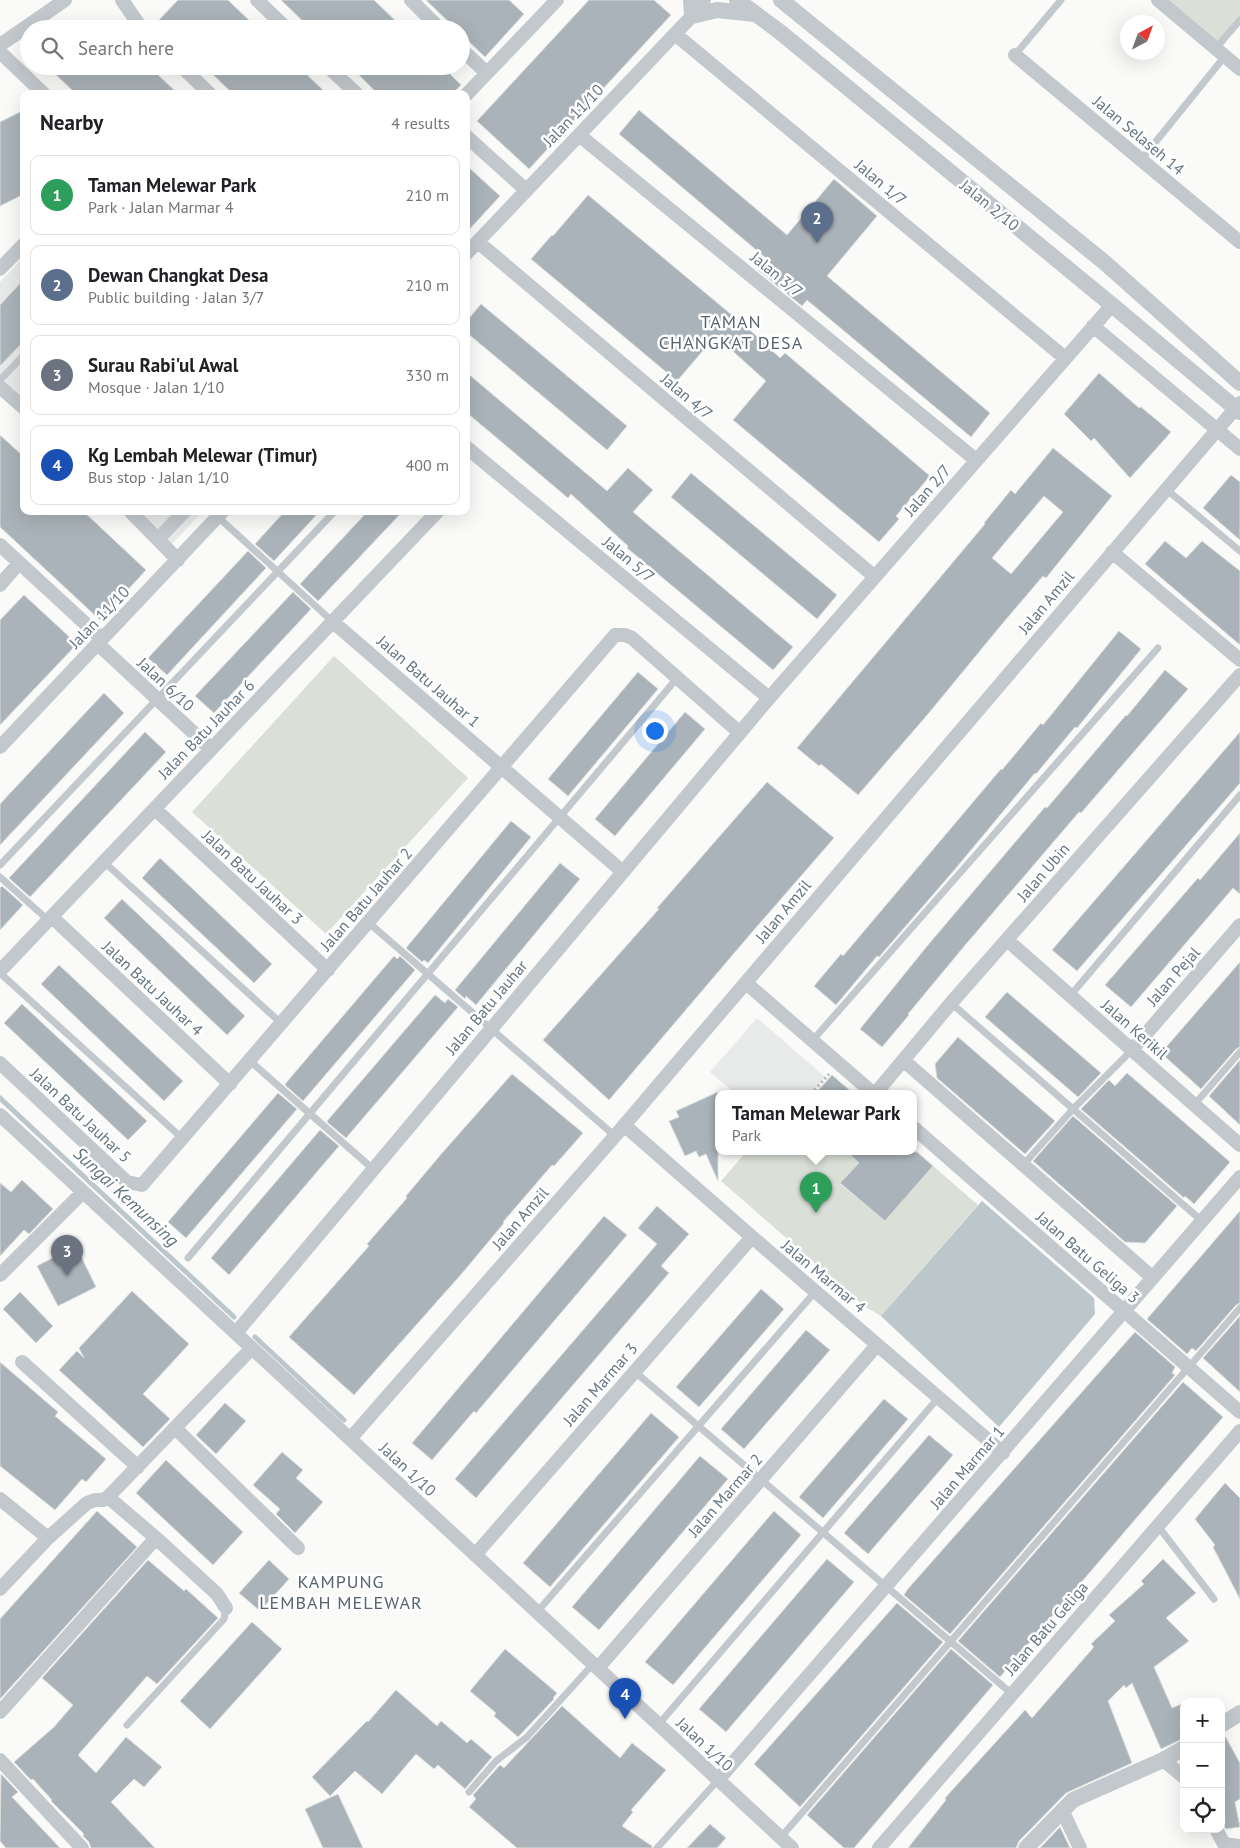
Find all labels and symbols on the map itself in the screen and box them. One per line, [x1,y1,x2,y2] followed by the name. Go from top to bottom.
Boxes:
[1120,15,1165,60] north arrow
[538,80,608,151] street label: Jalan 11/10
[1089,90,1189,179] street label: Jalan Selaseh 14
[850,154,911,209] street label: Jalan 1/7
[956,175,1024,235] street label: Jalan 2/10
[801,202,833,243] pin: 2
[746,246,807,301] street label: Jalan 3/7
[659,310,803,354] district label: TAMAN CHANGKAT DESA
[656,368,717,423] street label: Jalan 4/7
[899,460,955,520] street label: Jalan 2/7
[598,531,659,586] street label: Jalan 5/7
[1013,566,1078,638] street label: Jalan Amzil
[64,582,134,653] street label: Jalan 11/10
[373,630,485,731] street label: Jalan Batu Jauhar 1
[133,652,199,715] street label: Jalan 6/10
[153,675,258,783] street label: Jalan Batu Jauhar 6
[642,718,668,744] your location
[198,825,307,929] street label: Jalan Batu Jauhar 3
[1012,839,1074,906] street label: Jalan Ubin
[315,843,416,955] street label: Jalan Batu Jauhar 2
[750,875,815,947] street label: Jalan Amzil
[98,936,208,1040] street label: Jalan Batu Jauhar 4
[1141,942,1204,1010] street label: Jalan Pejal
[440,955,532,1059] street label: Jalan Batu Jauhar
[1097,994,1173,1064] street label: Jalan Kerikil
[26,1063,135,1167] street label: Jalan Batu Jauhar 5
[69,1142,184,1251] water label: Sungai Kemunsing
[800,1172,832,1213] pin: 1
[487,1182,553,1254] street label: Jalan Amzil
[1032,1206,1144,1307] street label: Jalan Batu Geliga 3
[777,1234,870,1317] street label: Jalan Marmar 4
[51,1235,83,1276] pin: 3
[558,1338,642,1430] street label: Jalan Marmar 3
[925,1421,1009,1513] street label: Jalan Marmar 1
[375,1437,441,1500] street label: Jalan 1/10
[683,1449,767,1541] street label: Jalan Marmar 2
[259,1570,423,1614] district label: KAMPUNG LEMBAH MELEWAR
[999,1577,1092,1680] street label: Jalan Batu Geliga
[609,1678,641,1719] pin: 4
[672,1712,738,1775] street label: Jalan 1/10

